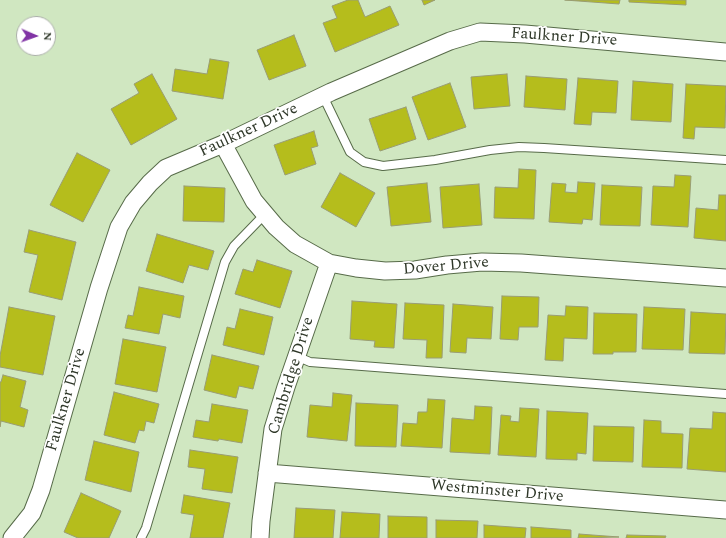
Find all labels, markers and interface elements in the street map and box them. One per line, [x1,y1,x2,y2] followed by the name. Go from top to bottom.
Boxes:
[16,16,56,56] north arrow
[510,25,618,51] street label: Faulkner Drive
[39,32,56,41] text: N
[197,100,301,162] street label: Faulkner Drive
[402,254,490,280] street label: Dover Drive
[265,315,319,437] street label: Cambridge Drive
[43,346,91,454] street label: Faulkner Drive
[430,477,564,507] street label: Westminster Drive

